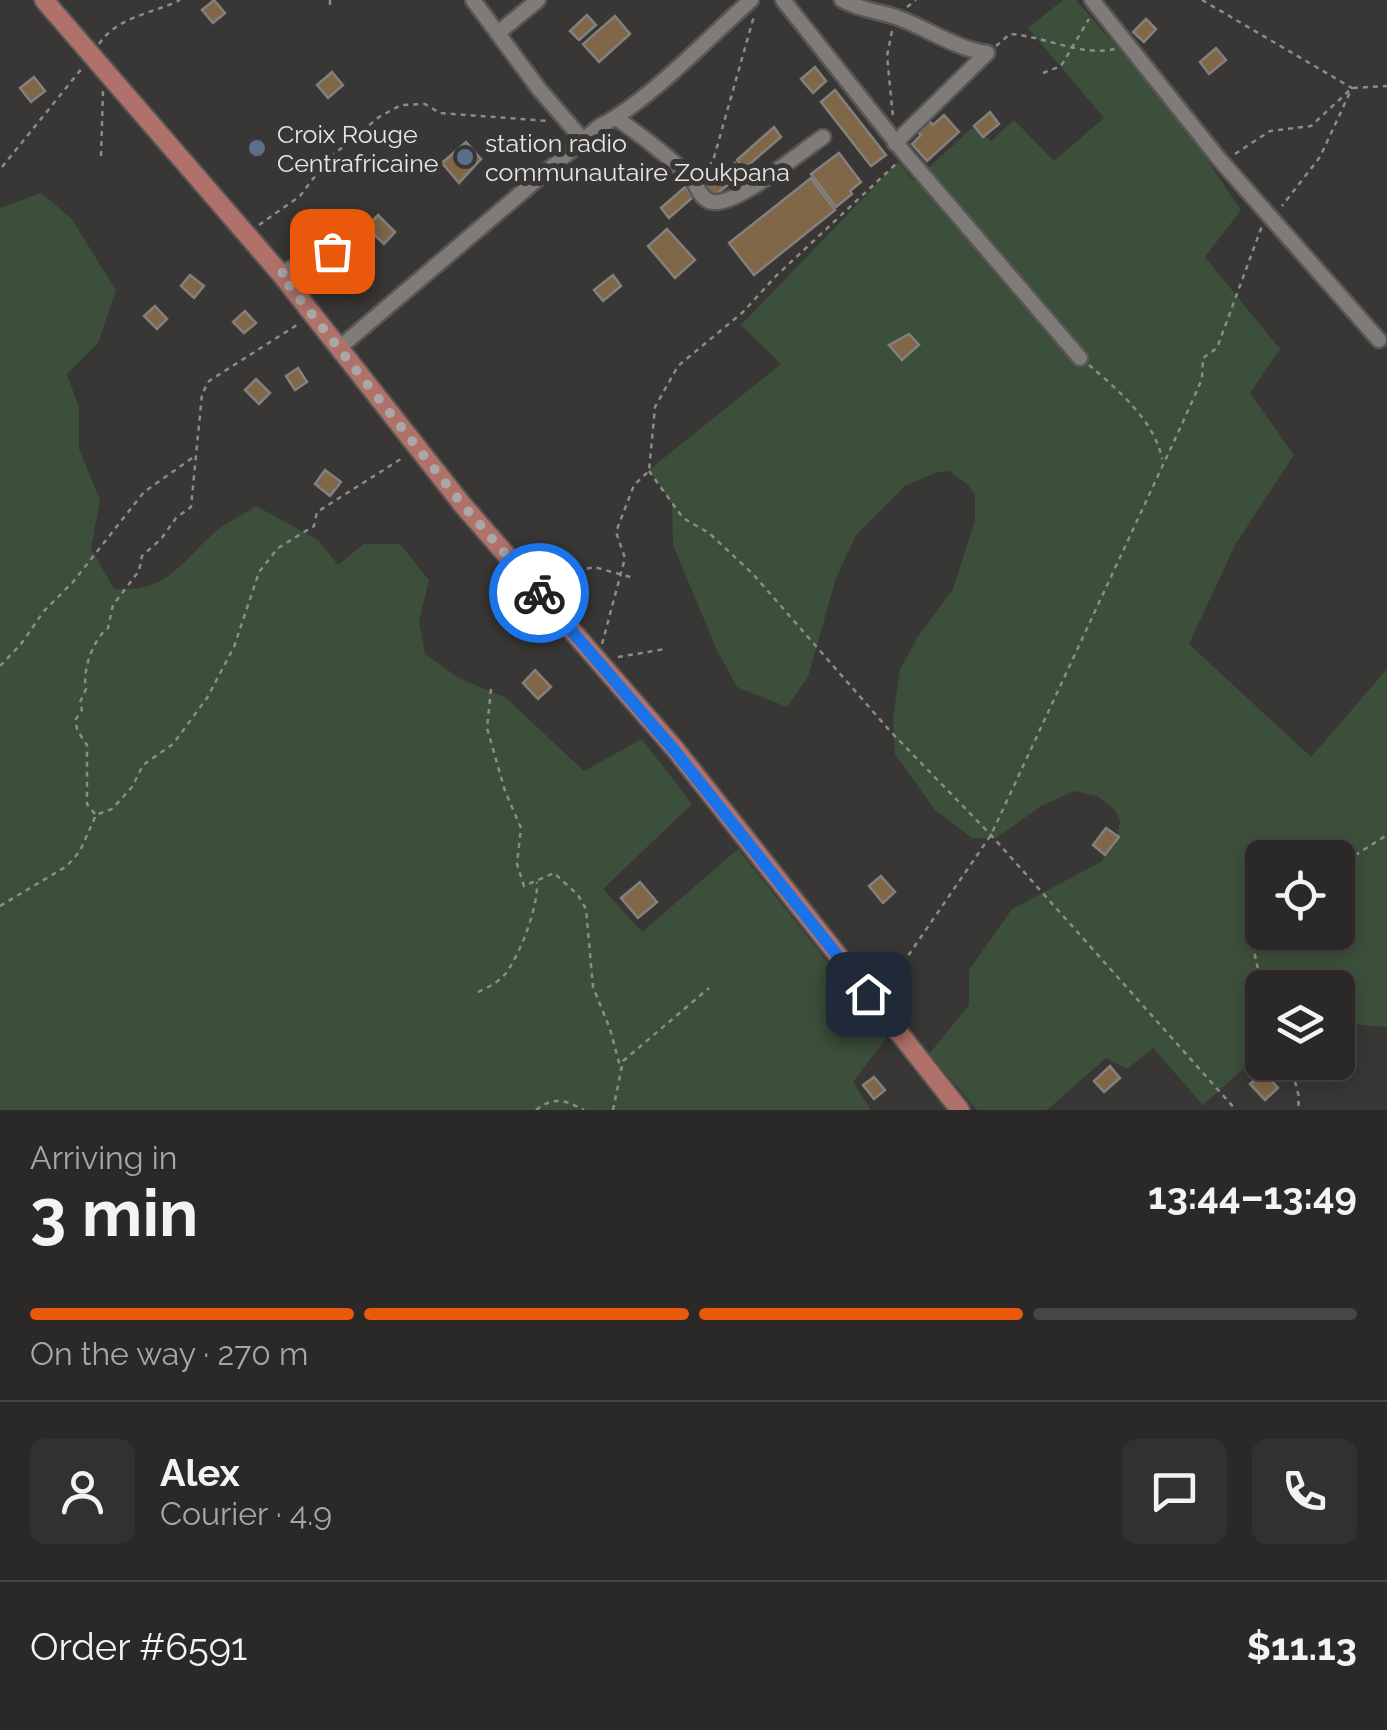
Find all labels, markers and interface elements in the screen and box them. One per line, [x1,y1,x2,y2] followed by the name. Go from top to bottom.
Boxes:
[277,119,438,178] place label: Croix Rouge Centrafricaine
[485,128,790,187] place label: station radio communautaire Zoukpana
[246,137,268,159] marker: Croix Rouge Centrafricaine
[454,146,476,168] marker: station radio communautaire Zoukpana
[290,209,375,294] pin
[305,224,360,279] icon: bag
[489,543,589,643] courier
[512,566,567,621] icon: bike
[1245,840,1355,1080] map controls
[1245,840,1355,950] button: locate
[826,952,911,1037] pin
[841,967,896,1022] icon: home
[1245,970,1355,1080] button: layers
[30,1139,177,1176] text: Arriving in
[1148,1173,1357,1218] text: 13:44–13:49
[30,1175,198,1251] text: 3 min
[30,1335,308,1372] text: On the way · 270 m
[30,1439,135,1544] button: person
[1122,1439,1227,1544] button: chat
[1252,1439,1357,1544] button: phone
[160,1450,240,1495] text: Alex
[160,1495,332,1532] text: Courier · 4.9
[30,1624,247,1669] text: Order #6591
[1247,1624,1357,1669] text: $11.13

